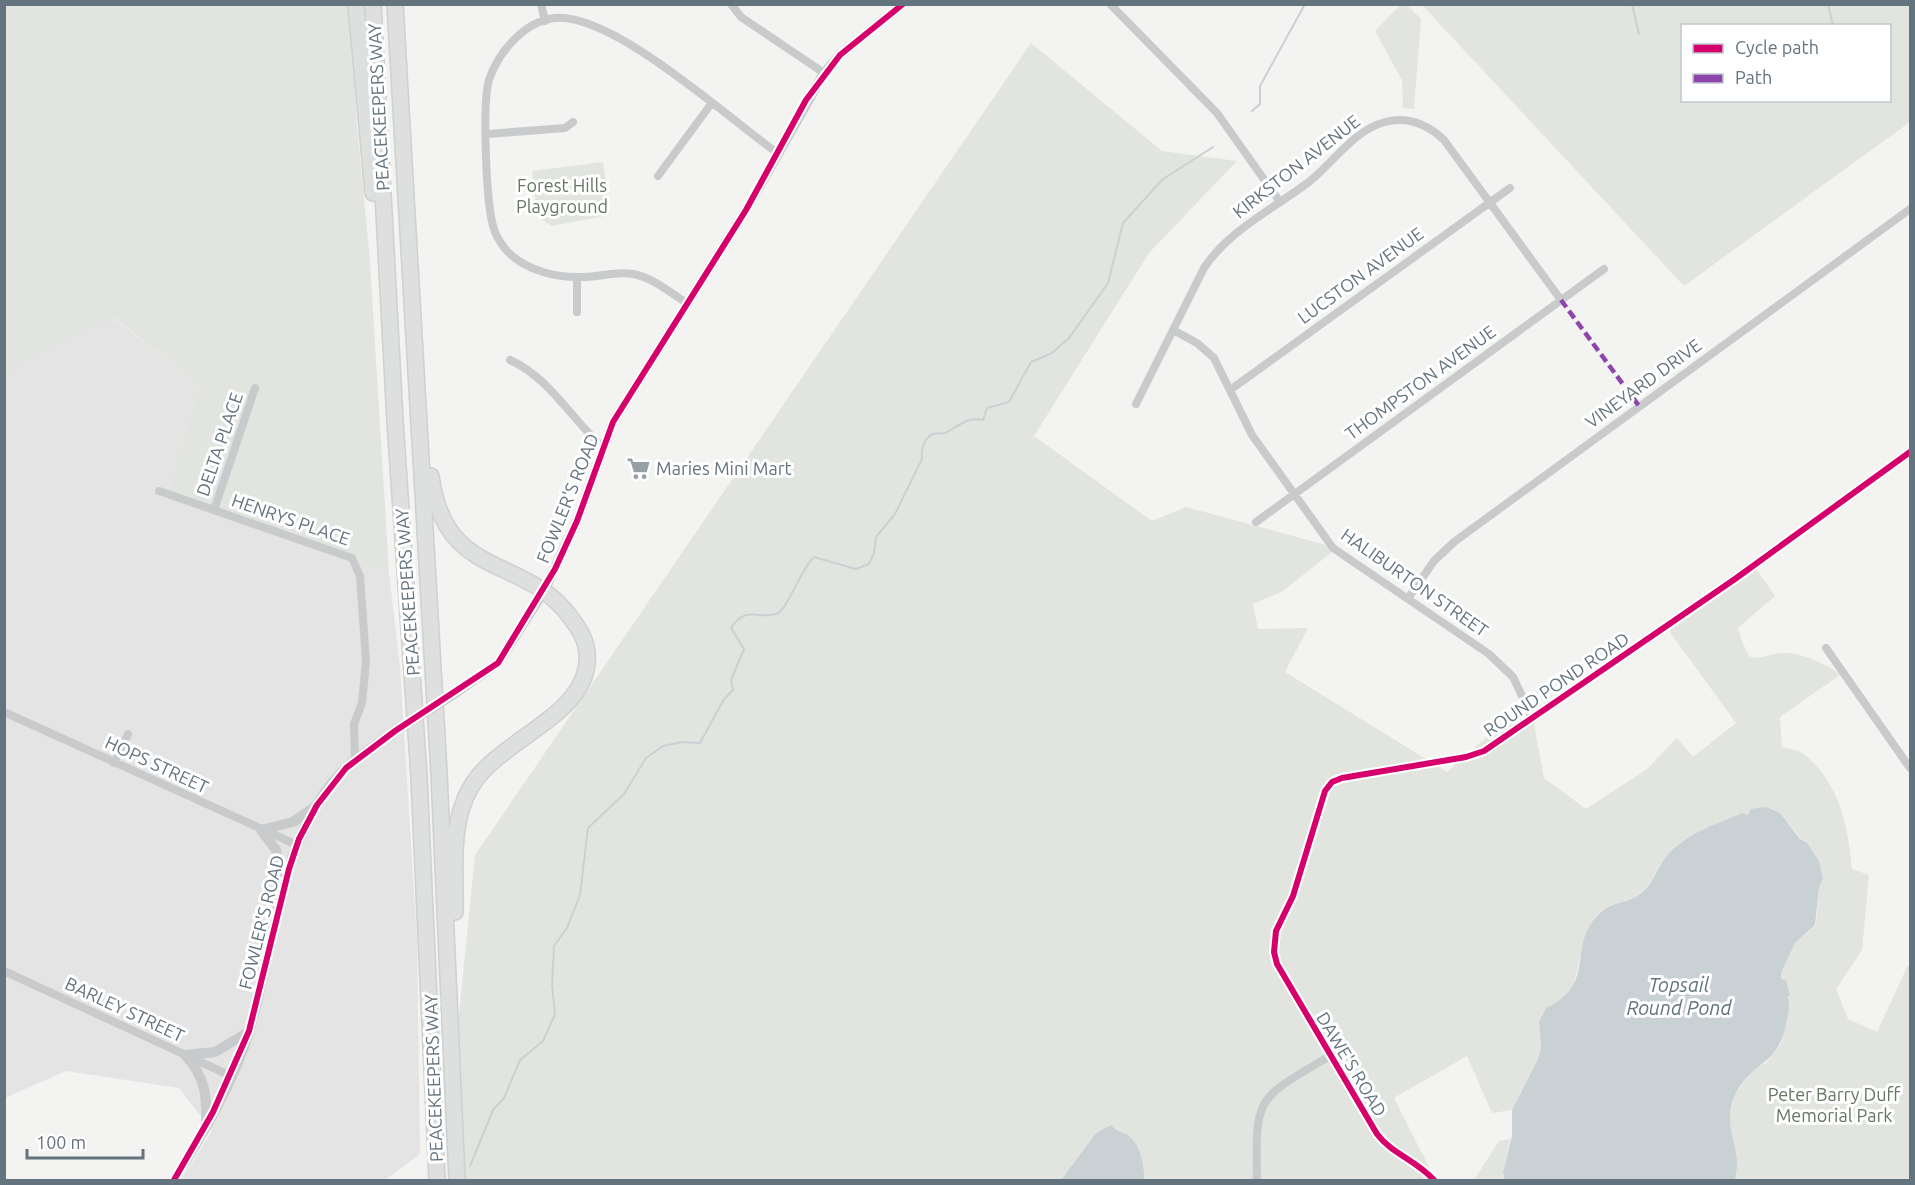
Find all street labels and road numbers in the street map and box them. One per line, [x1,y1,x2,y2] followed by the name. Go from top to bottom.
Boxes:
[364,22,392,191] street label: PEACEKEEPERS WAY
[1229,110,1363,222] street label: KIRKSTON AVENUE
[1293,223,1427,327] street label: LUCSTON AVENUE
[1341,321,1499,443] street label: THOMPSTON AVENUE
[1581,334,1705,432] street label: VINEYARD DRIVE
[192,390,246,498] street label: DELTA PLACE
[532,430,602,566] street label: FOWLER'S ROAD
[229,489,353,549] street label: HENRYS PLACE
[391,507,423,676] street label: PEACEKEEPERS WAY
[1338,524,1492,640] street label: HALIBURTON STREET
[1480,628,1632,740] street label: ROUND POND ROAD
[102,731,212,797] street label: HOPS STREET
[235,853,287,991] street label: FOWLER'S ROAD
[62,973,188,1045] street label: BARLEY STREET
[420,993,446,1162] street label: PEACEKEEPERS WAY
[1313,1008,1391,1120] street label: DAWE'S ROAD

